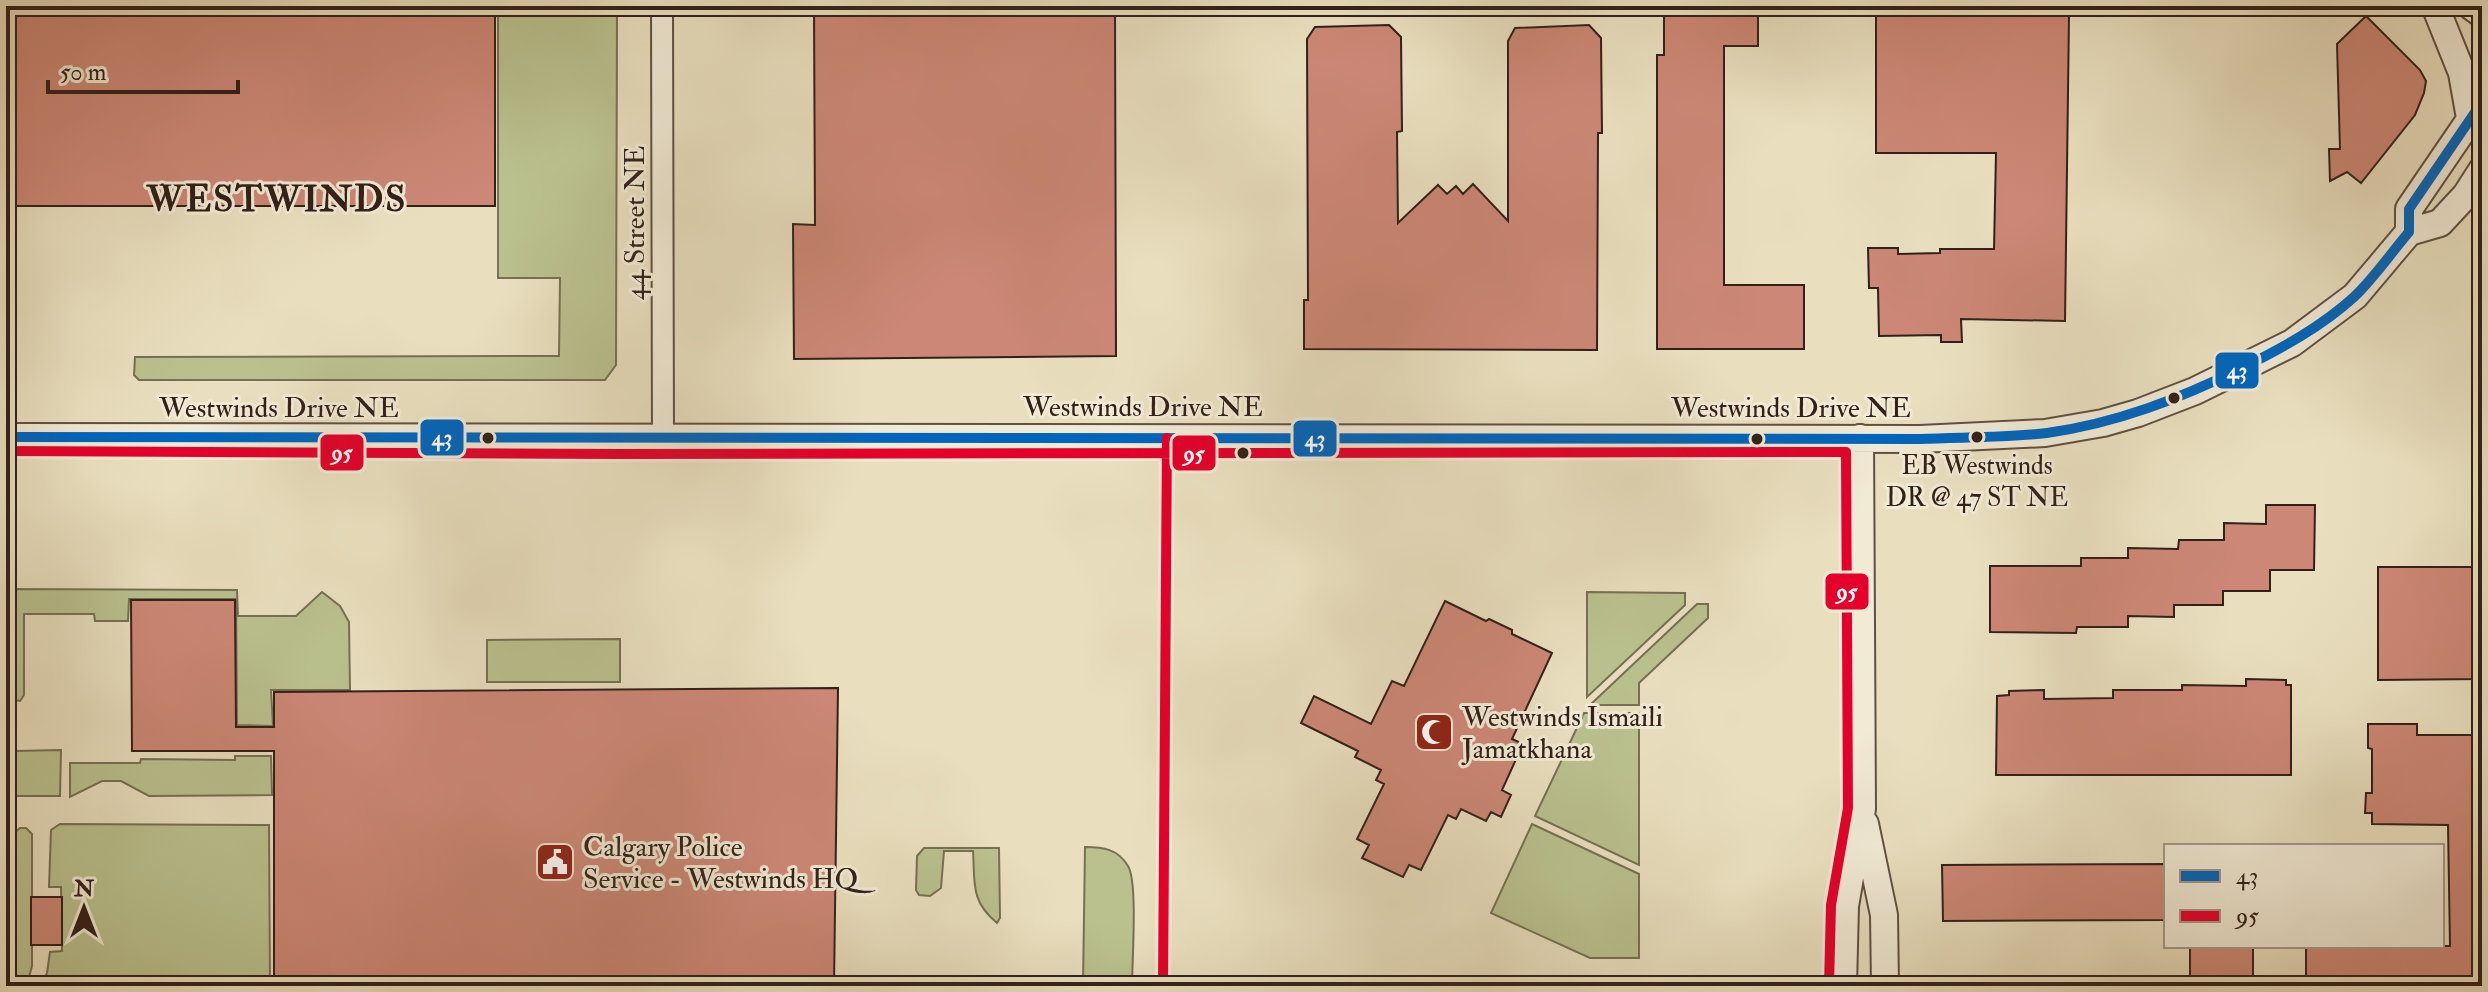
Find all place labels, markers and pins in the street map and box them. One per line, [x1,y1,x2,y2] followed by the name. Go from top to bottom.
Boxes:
[2166,390,2182,406] unlabelled marker
[1969,429,1985,445] marker: EB Westwinds DR @ 47 ST NE
[480,430,496,446] unlabelled marker
[1749,431,1765,447] unlabelled marker
[1235,445,1251,461] unlabelled marker
[1886,450,2068,514] place label: EB Westwinds DR @ 47 ST NE
[1461,700,1663,767] place label: Westwinds Ismaili Jamatkhana
[1413,711,1455,753] mosque icon: Westwinds Ismaili Jamatkhana
[583,830,875,897] place label: Calgary Police Service - Westwinds HQ
[534,841,576,883] public building icon: Calgary Police Service - Westwinds HQ

